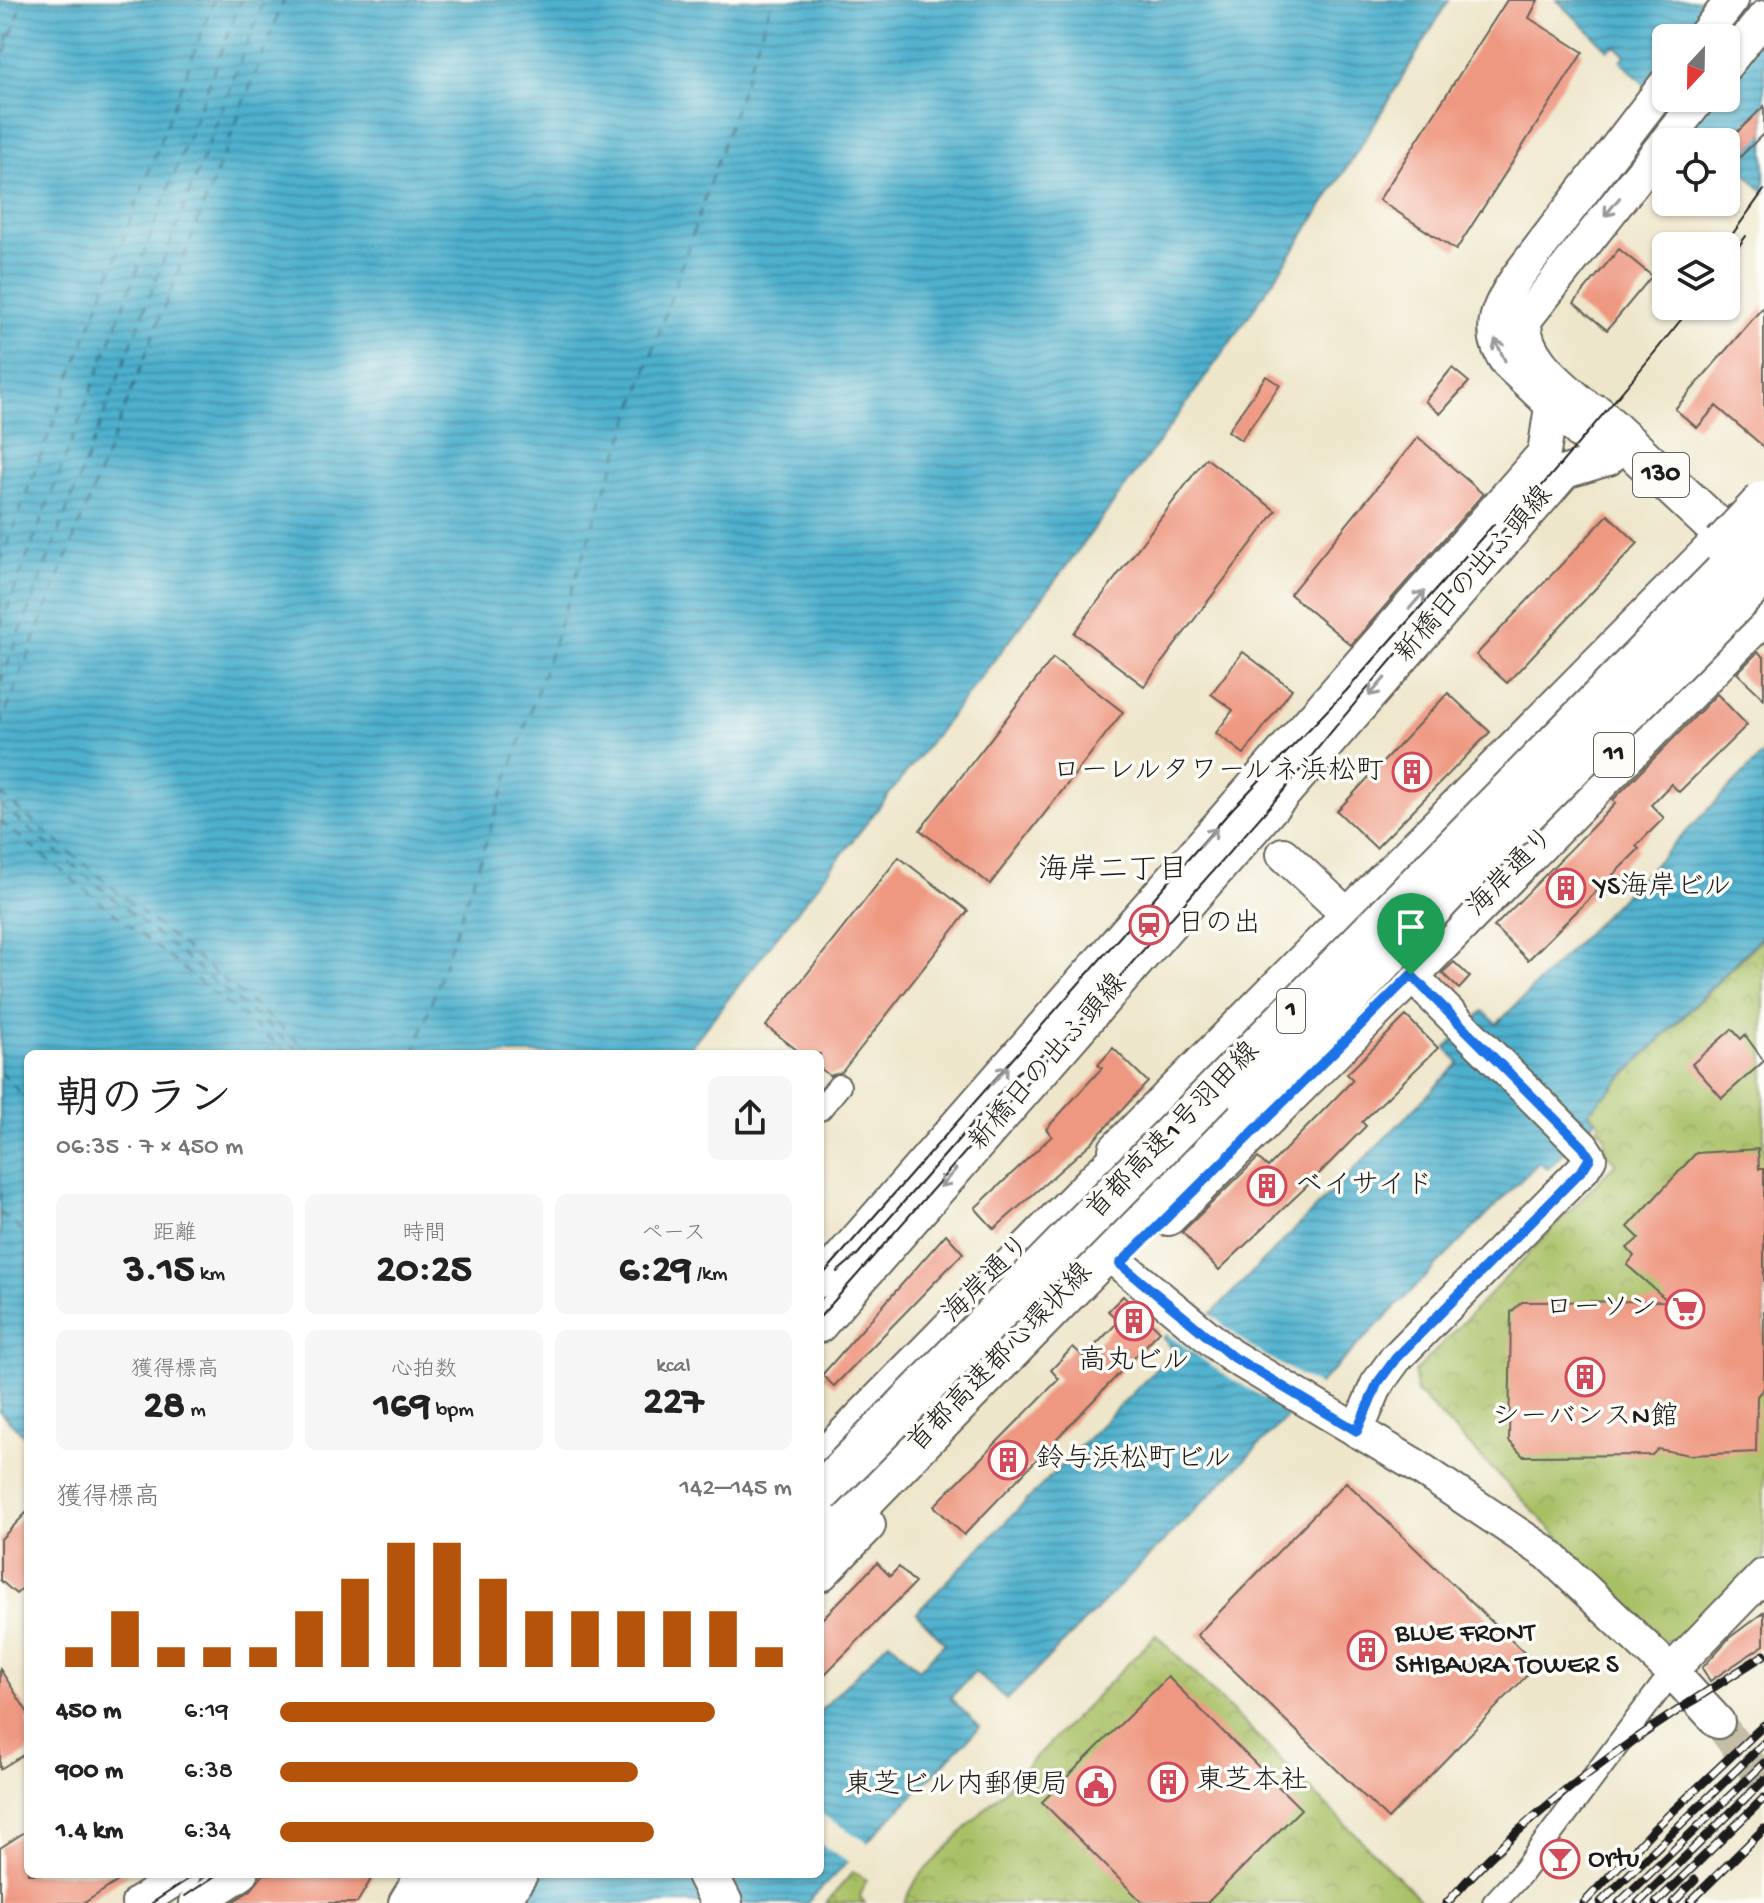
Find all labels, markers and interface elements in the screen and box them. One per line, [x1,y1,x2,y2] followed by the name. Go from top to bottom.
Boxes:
[1652,24,1740,112] north arrow
[1652,24,1740,320] map controls
[1652,128,1740,216] button: locate
[1604,196,1621,217] one-way arrow
[1652,232,1740,320] button: layers
[1492,338,1507,362] one-way arrow
[1633,453,1689,497] road number: 130
[1388,479,1561,670] street label: 新橋日の出ふ頭線
[1407,590,1425,610] one-way arrow
[1368,677,1386,697] one-way arrow
[1594,733,1634,777] road number: 11
[1391,751,1433,793] building icon: ローレルタワールネ浜松町
[1052,755,1384,789] place label: ローレルタワールネ浜松町
[1461,821,1563,925] street label: 海岸通り
[1199,828,1217,848] one-way arrow
[1038,853,1188,890] district label: 海岸二丁目
[1545,867,1587,909] building icon: YS海岸ビル
[1591,871,1731,905] place label: YS海岸ビル
[1377,893,1445,975] pin
[1128,904,1170,946] station icon: 日の出
[1389,905,1433,949] icon: arrive
[1177,908,1261,942] place label: 日の出
[962,967,1135,1158] street label: 新橋日の出ふ頭線
[1277,989,1305,1033] road number: 1
[1080,1035,1268,1228] street label: 首都高速1号羽田線
[991,1066,1009,1086] one-way arrow
[708,1076,792,1160] button: share
[56,1077,232,1129] text: 朝のラン
[56,1133,244,1164] text: 06:35 · 7 × 450 m
[1246,1165,1288,1207] building icon: ベイサイド
[940,1168,958,1188] one-way arrow
[1295,1170,1433,1203] place label: ベイサイド
[153,1222,197,1248] text: 距離
[402,1222,446,1248] text: 時間
[641,1222,706,1248] text: ペース
[936,1228,1039,1331] street label: 海岸通り
[124,1248,195,1295] text: 3.15
[376,1248,472,1295] text: 20:25
[619,1248,692,1295] text: 6:29
[901,1256,1100,1461] street label: 首都高速都心環状線
[195,1262,225,1288] text: km
[692,1262,728,1288] text: /km
[1664,1288,1706,1330] supermarket icon: ローソン
[1545,1293,1657,1326] place label: ローソン
[1113,1300,1155,1342] building icon: 高丸ビル
[1078,1345,1190,1379] place label: 高丸ビル
[656,1354,690,1380] text: kcal
[1564,1356,1606,1398] building icon: シーバンスN館
[131,1358,219,1384] text: 獲得標高
[391,1358,457,1384] text: 心拍数
[643,1380,703,1427] text: 227
[143,1384,185,1431] text: 28
[374,1384,431,1431] text: 169
[185,1398,206,1424] text: m
[431,1398,474,1424] text: bpm
[1492,1401,1678,1435] place label: シーバンスN館
[987,1439,1029,1481] building icon: 鈴与浜松町ビル
[1036,1443,1231,1477] place label: 鈴与浜松町ビル
[679,1474,792,1505] text: 142–145 m
[56,1484,160,1515] text: 獲得標高
[1394,1618,1619,1683] place label: BLUE FRONT SHIBAURA TOWER S
[1346,1629,1388,1671] building icon: BLUE FRONT SHIBAURA TOWER S
[56,1697,121,1728] text: 450 m
[184,1697,229,1728] text: 6:19
[56,1757,123,1788] text: 900 m
[184,1757,233,1788] text: 6:38
[1147,1761,1189,1803] building icon: 東芝本社
[1075,1765,1117,1807] public building icon: 東芝ビル内郵便局
[1196,1765,1308,1799] place label: 東芝本社
[845,1769,1068,1803] place label: 東芝ビル内郵便局
[56,1817,123,1848] text: 1.4 km
[184,1817,231,1848] text: 6:34
[1539,1838,1581,1880] bar icon: Ortu
[1588,1843,1639,1876] place label: Ortu

